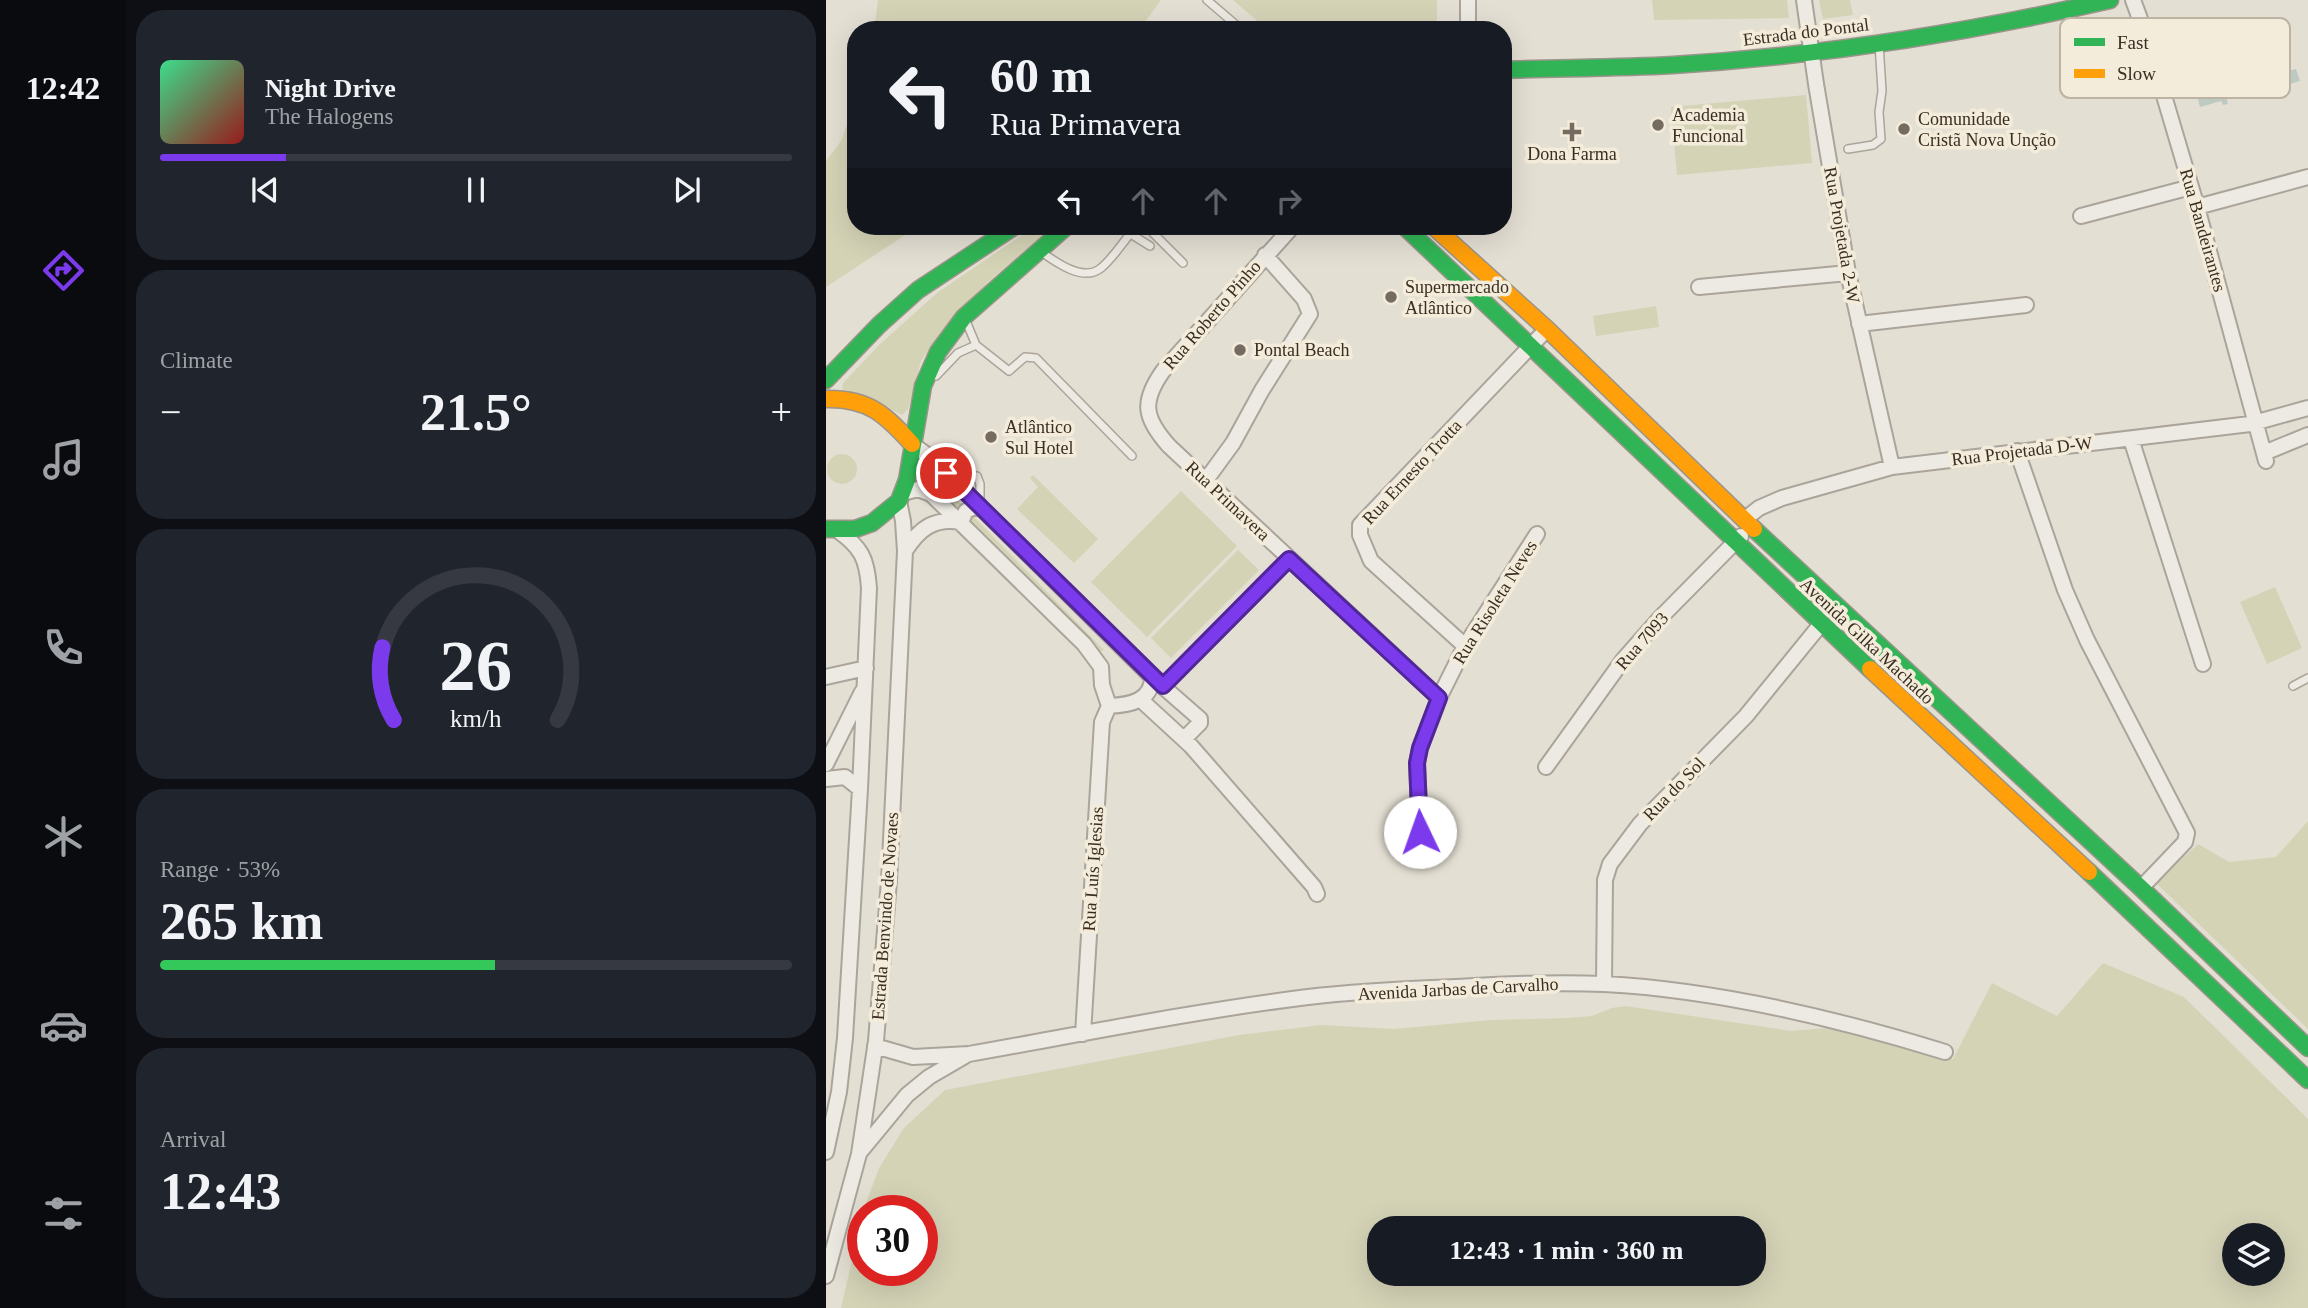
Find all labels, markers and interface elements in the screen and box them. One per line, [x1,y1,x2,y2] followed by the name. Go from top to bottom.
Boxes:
[1742,14,1870,50] street label: Estrada do Pontal
[2060,18,2290,98] legend
[2117,32,2149,53] text: Fast
[990,48,1092,103] text: 60 m
[875,49,966,140] icon: left
[2117,63,2156,84] text: Slow
[26,70,100,106] text: 12:42
[265,74,396,103] text: Night Drive
[265,104,393,129] text: The Halogens
[1672,105,1745,146] place label: Academia Funcional
[990,106,1181,142] text: Rua Primavera
[1918,109,2056,150] place label: Comunidade Cristã Nova Unção
[1650,117,1666,133] marker: Academia Funcional
[1896,121,1912,137] marker: Comunidade Cristã Nova Unção
[1564,124,1580,140] marker: Dona Farma
[1527,144,1617,164] place label: Dona Farma
[1820,165,1864,305] street label: Rua Projetada 2-W
[2176,166,2230,294] street label: Rua Bandeirantes
[246,171,284,209] icon: previous
[457,171,495,209] icon: pause
[668,171,706,209] icon: next
[1051,182,1089,220] icon: left
[1124,182,1162,220] icon: ahead
[1197,182,1235,220] icon: ahead
[1270,182,1308,220] icon: right
[39,246,88,295] icon: directions
[1159,256,1265,374] street label: Rua Roberto Pinho
[1405,277,1509,318] place label: Supermercado Atlântico
[1383,289,1399,305] marker: Supermercado Atlântico
[1254,340,1349,360] place label: Pontal Beach
[1232,342,1248,358] marker: Pontal Beach
[160,348,233,373] text: Climate
[420,384,532,441] text: 21.5°
[160,391,181,433] text: −
[771,391,792,433] text: +
[1358,415,1466,529] street label: Rua Ernesto Trotta
[1005,417,1074,458] place label: Atlântico Sul Hotel
[983,429,999,445] marker: Atlântico Sul Hotel
[1950,432,2094,470] street label: Rua Projetada D-W
[39,435,88,484] icon: music
[916,443,976,503] pin
[927,454,965,492] icon: arrive
[1182,457,1274,545] street label: Rua Primavera
[1449,536,1541,668] street label: Rua Risoleta Neves
[1796,574,1938,708] street label: Avenida Gilka Machado
[1612,608,1672,674] street label: Rua 7093
[39,623,88,672] icon: phone
[440,625,512,706] text: 26
[450,705,502,732] text: km/h
[1639,753,1709,825] street label: Rua do Sol
[1383,795,1457,869] position arrow
[1079,806,1107,932] street label: Rua Luís Iglesias
[868,811,902,1021] street label: Estrada Benvindo de Novaes
[39,812,88,861] icon: climate
[160,857,280,882] text: Range · 53%
[160,893,323,950] text: 265 km
[1357,974,1559,1004] street label: Avenida Jarbas de Carvalho
[39,1001,88,1050] icon: car
[160,1127,226,1152] text: Arrival
[160,1163,281,1220] text: 12:43
[39,1189,88,1238] icon: filters
[847,1195,938,1286] speed limit sign: 30
[2222,1223,2285,1286] map controls
[2222,1223,2285,1286] button: layers
[1450,1236,1684,1265] text: 12:43 · 1 min · 360 m

